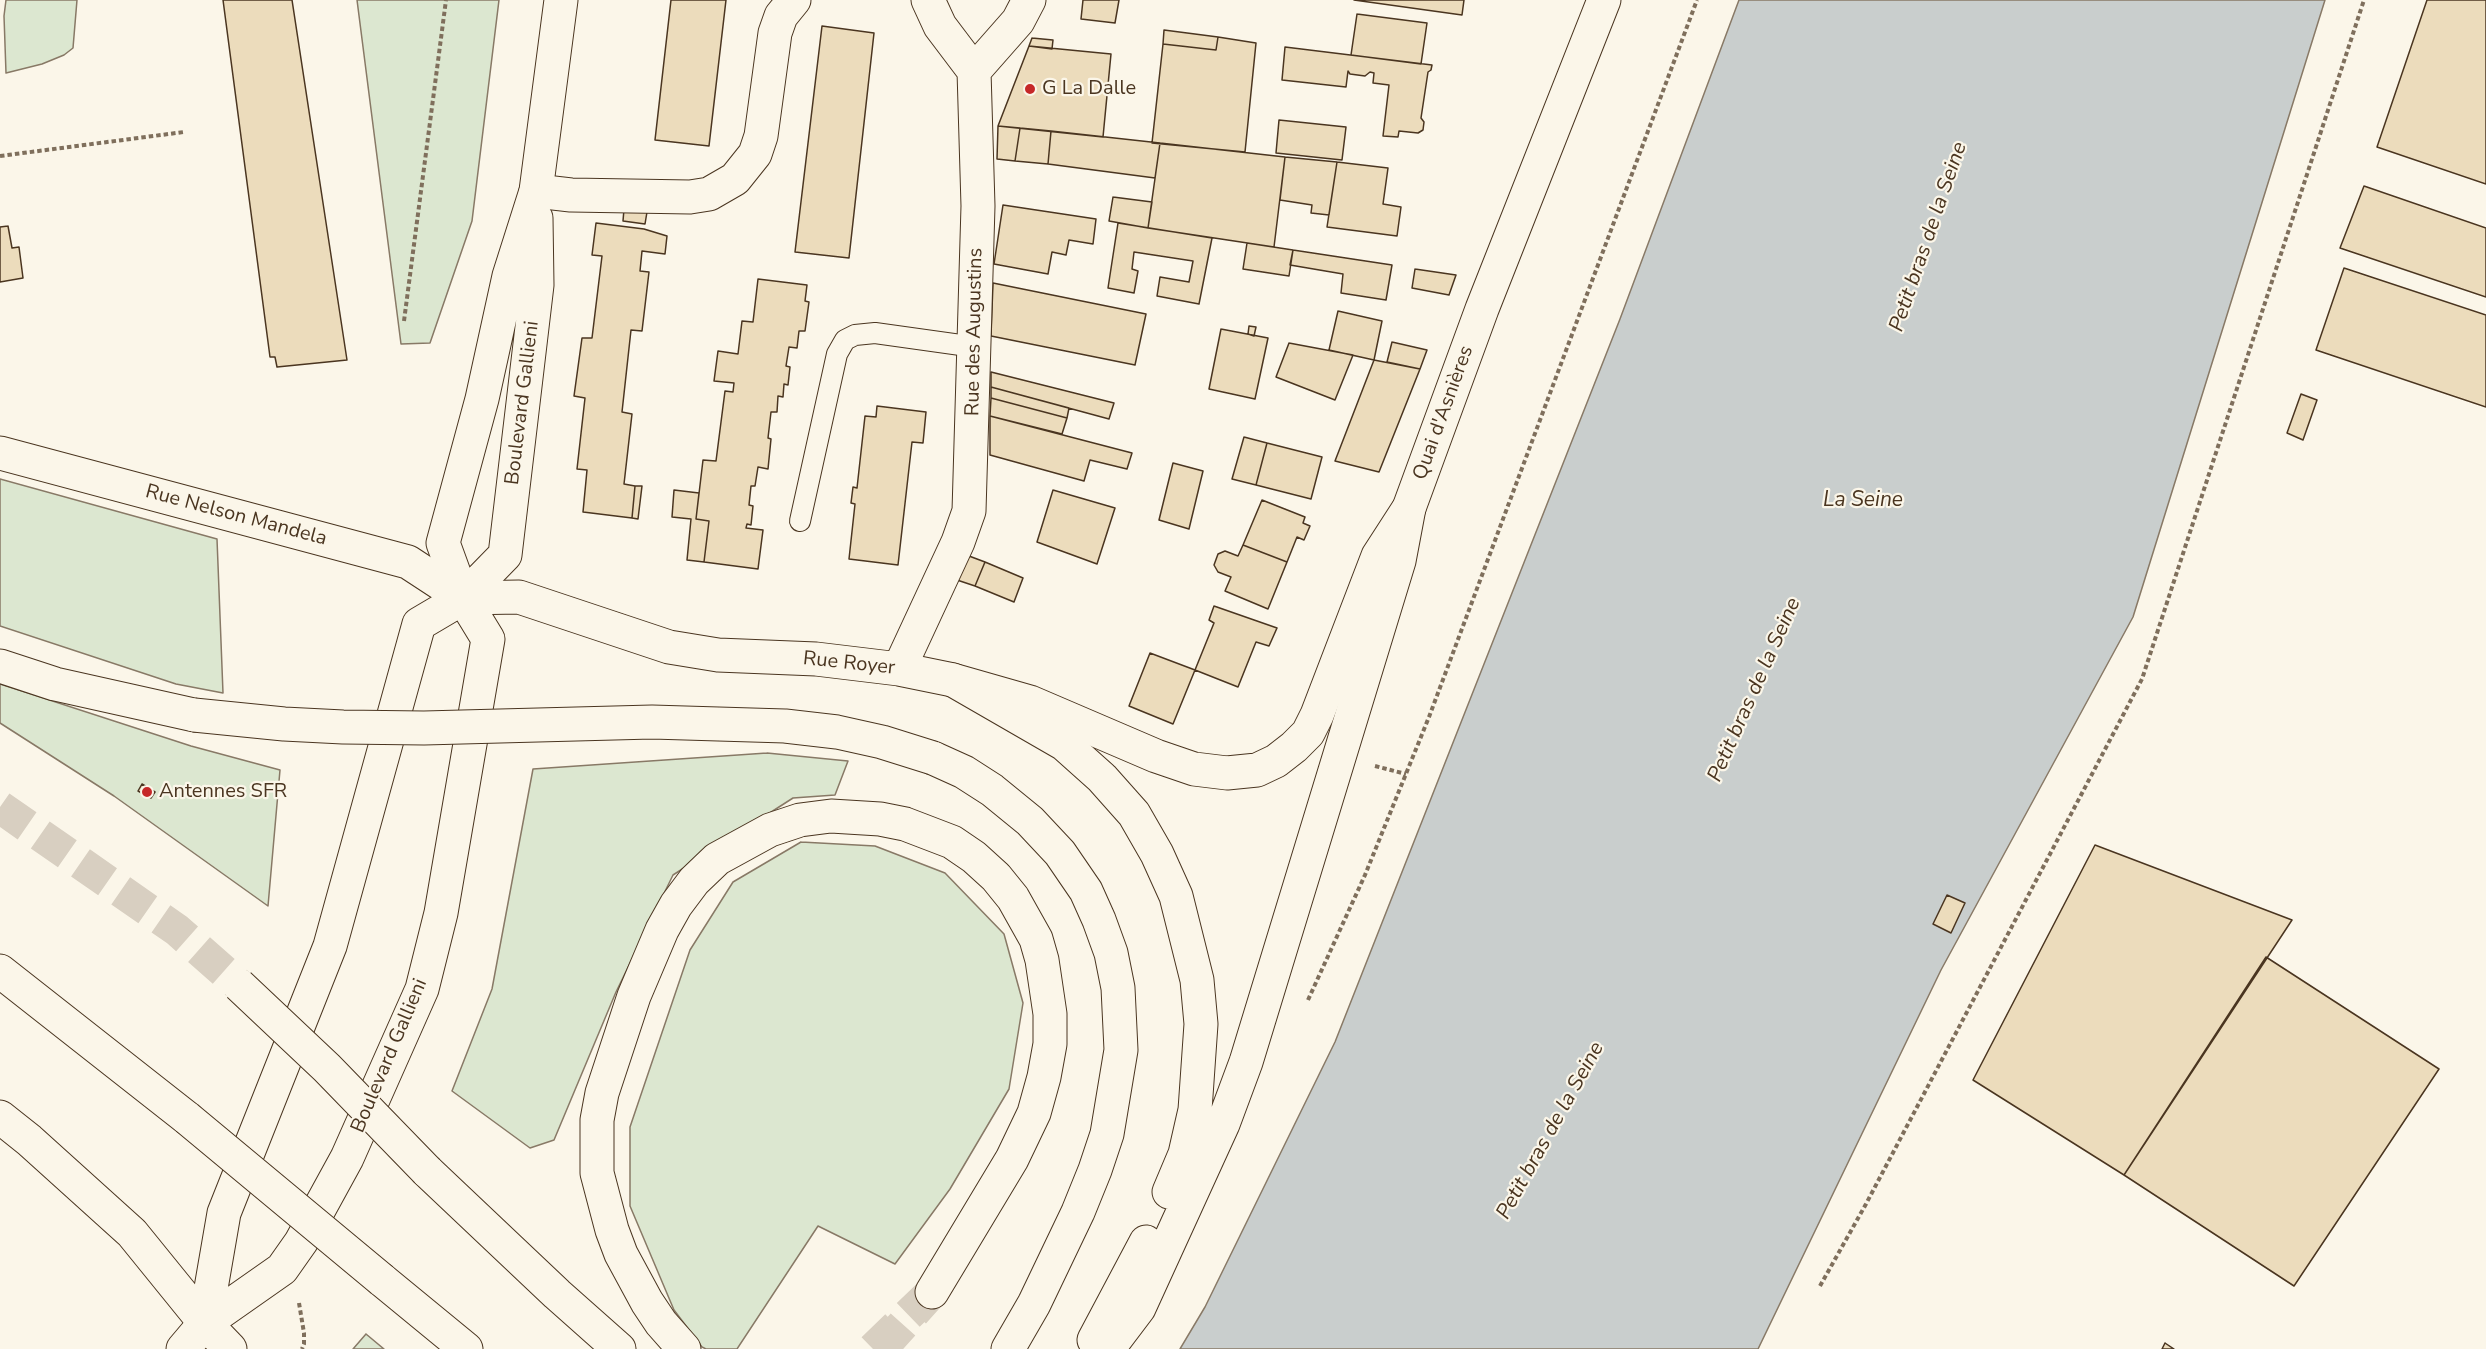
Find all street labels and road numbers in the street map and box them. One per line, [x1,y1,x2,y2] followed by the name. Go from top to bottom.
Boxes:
[962,248,988,416] street label: Rue des Augustins
[501,320,545,486] street label: Boulevard Gallieni
[1409,343,1479,483] street label: Quai d'Asnières
[143,480,329,552] street label: Rue Nelson Mandela
[802,647,896,681] street label: Rue Royer
[347,975,433,1137] street label: Boulevard Gallieni

